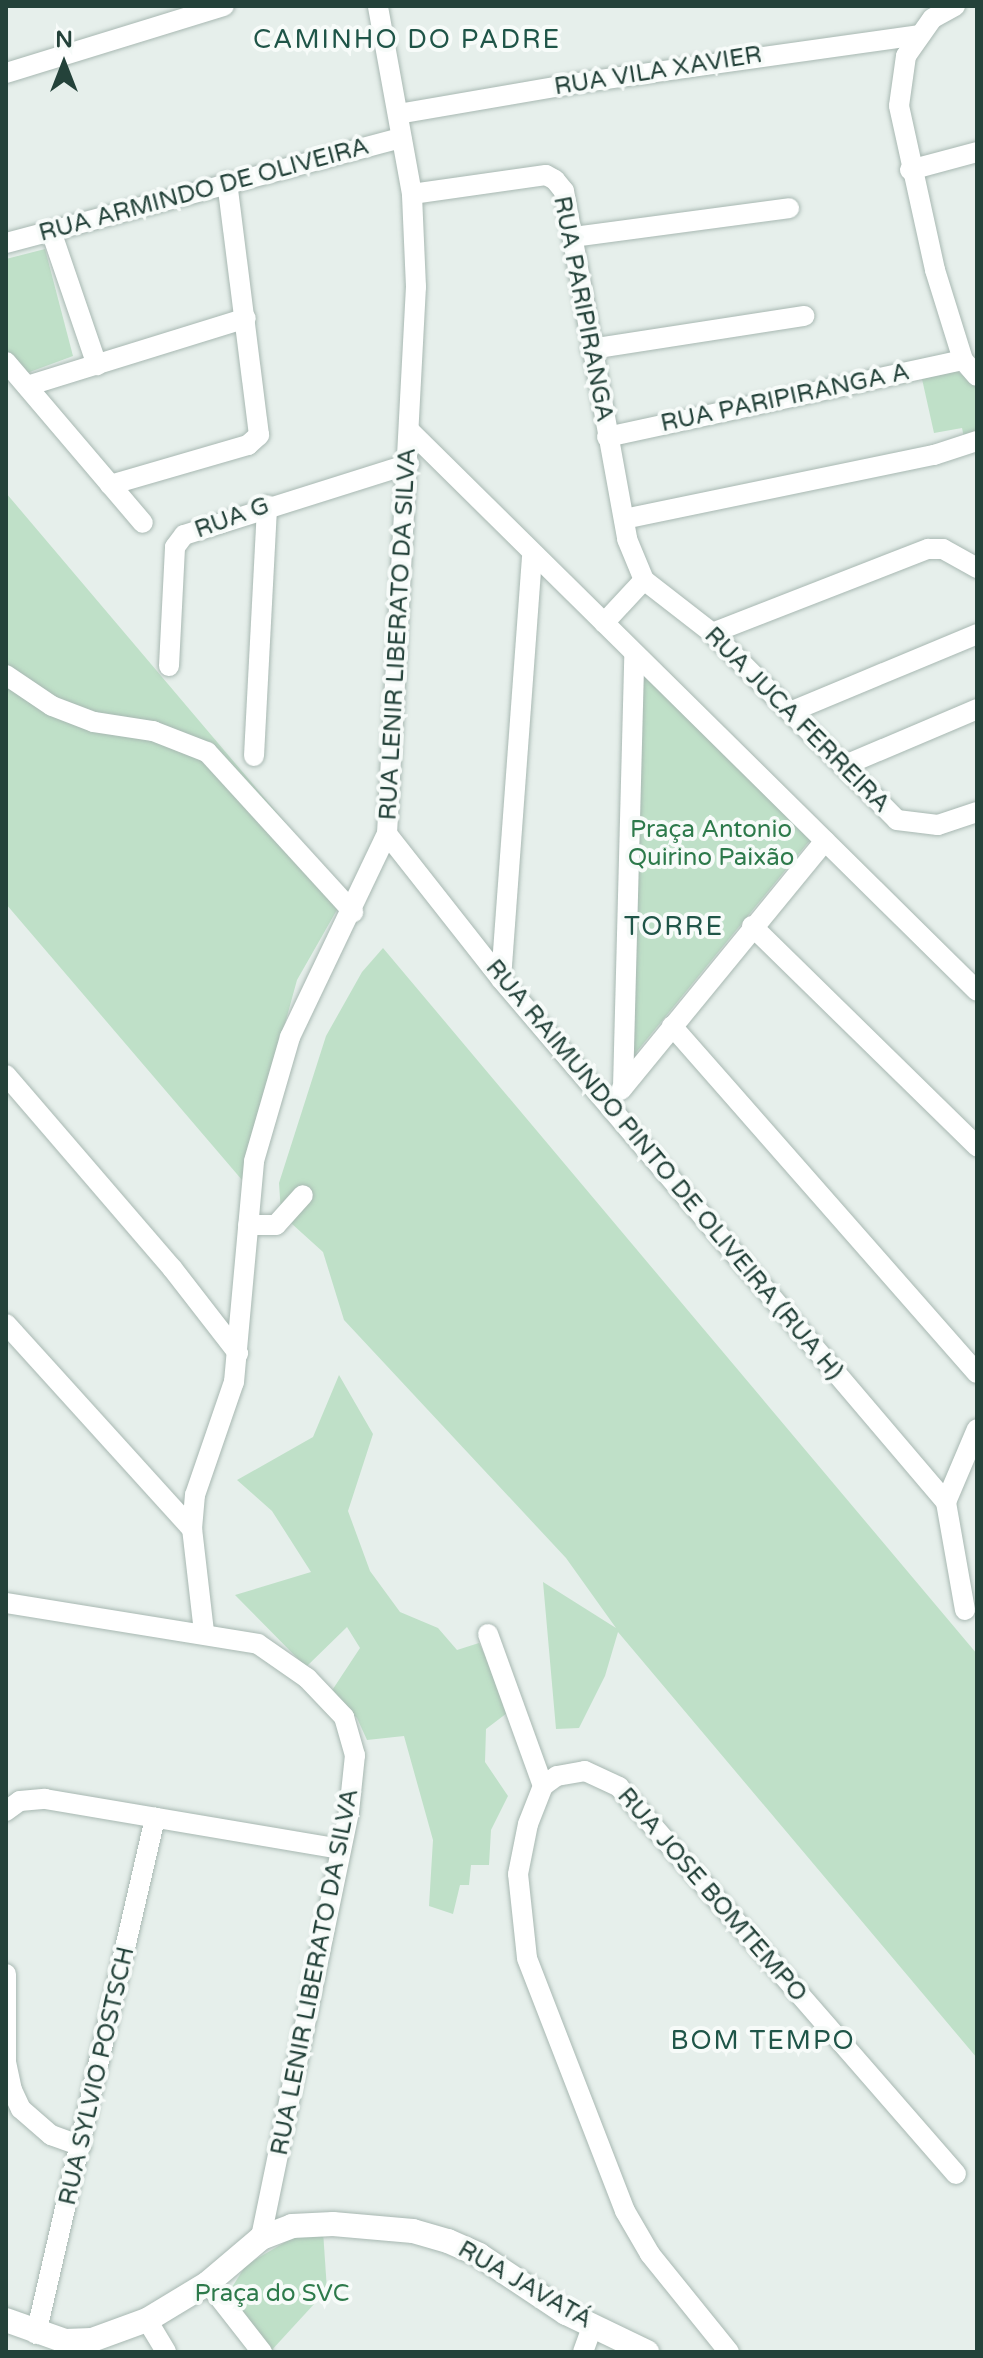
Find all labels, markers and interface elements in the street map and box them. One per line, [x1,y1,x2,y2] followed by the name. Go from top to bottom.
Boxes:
[24,24,104,104] north arrow
[253,24,561,56] district label: CAMINHO DO PADRE
[55,27,73,53] text: N
[552,40,764,102] street label: RUA VILA XAVIER
[36,132,372,248] street label: RUA ARMINDO DE OLIVEIRA
[547,194,619,424] street label: RUA PARIPIRANGA
[658,358,912,438] street label: RUA PARIPIRANGA A
[374,447,422,821] street label: RUA LENIR LIBERATO DA SILVA
[191,491,273,545] street label: RUA G
[698,621,896,819] street label: RUA JUCA FERREIRA
[628,816,794,872] park label: Praça Antonio Quirino Paixão
[624,911,724,943] district label: TORRE
[479,954,849,1386] street label: RUA RAIMUNDO PINTO DE OLIVEIRA (RUA H)
[611,1782,813,2008] street label: RUA JOSE BOMTEMPO
[265,1786,365,2158] street label: RUA LENIR LIBERATO DA SILVA
[53,1944,141,2208] street label: RUA SYLVIO POSTSCH
[670,2025,856,2057] district label: BOM TEMPO
[453,2235,597,2335] street label: RUA JAVATÁ
[195,2280,349,2308] park label: Praça do SVC

